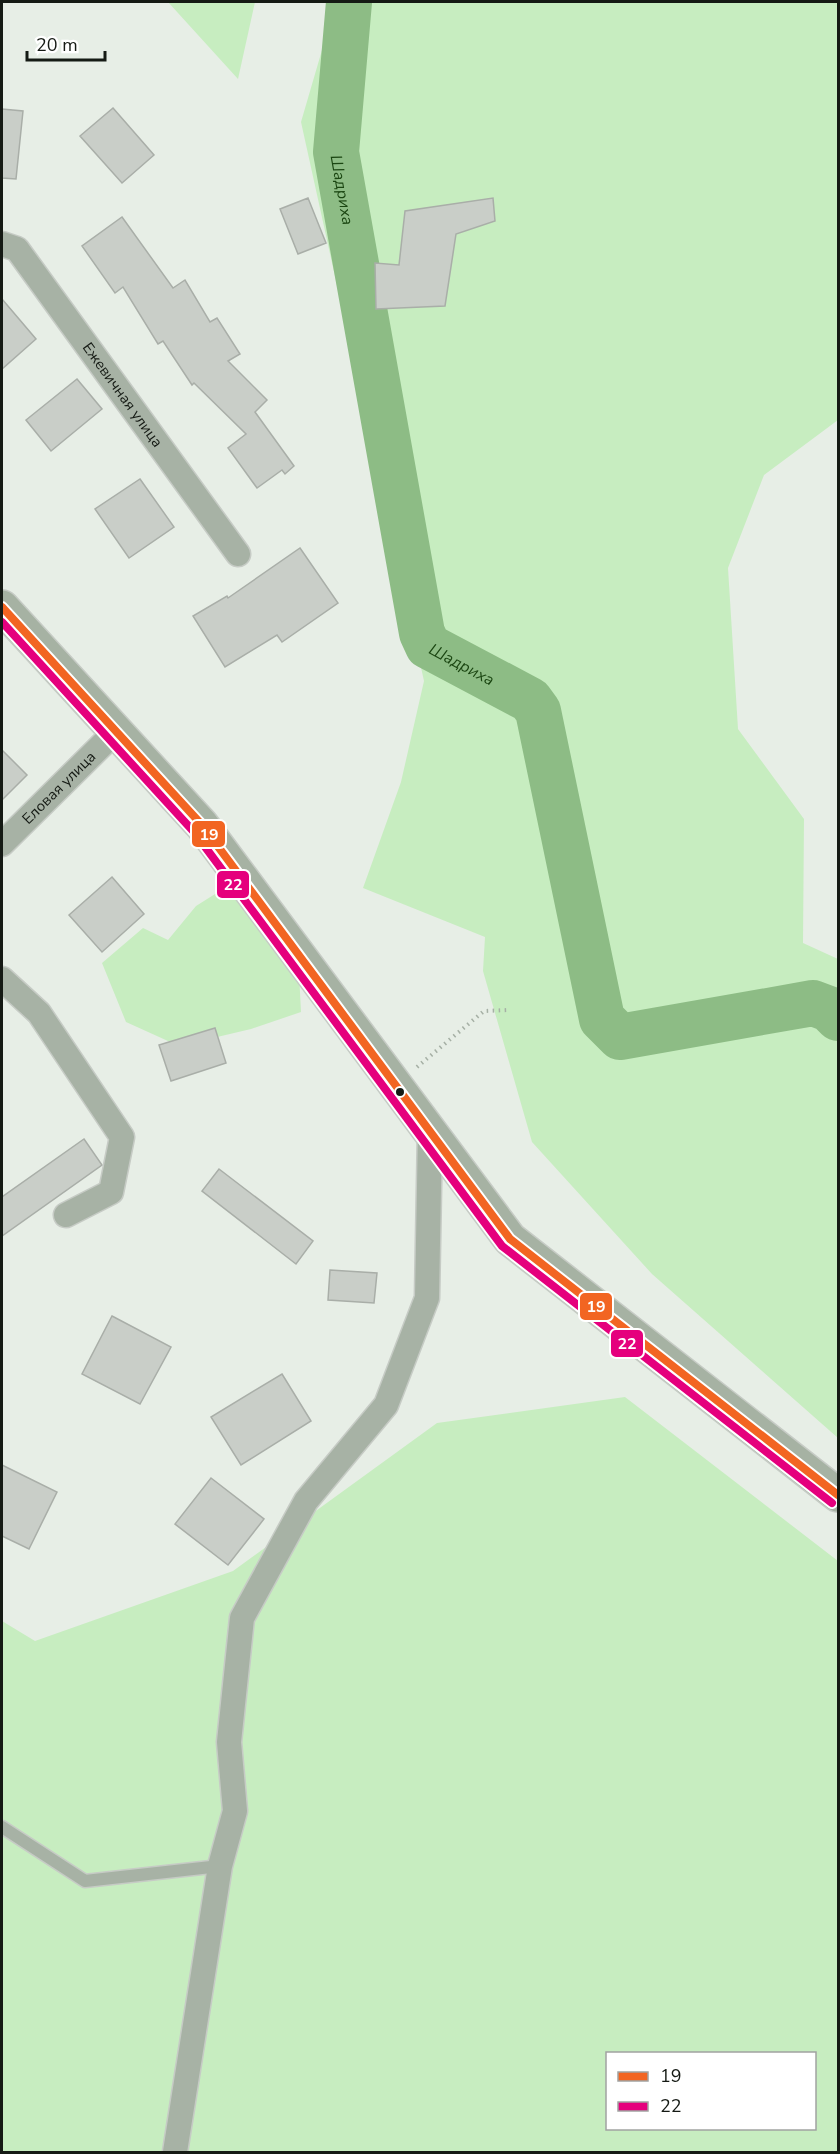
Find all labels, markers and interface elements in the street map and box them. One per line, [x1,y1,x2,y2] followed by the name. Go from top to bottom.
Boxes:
[27,24,105,62] scale bar
[36,33,78,57] text: 20 m
[325,153,359,227] water label: Шадриха
[78,339,167,451] street label: Ежевичная улица
[425,639,498,691] water label: Шадриха
[18,747,100,829] street label: Еловая улица
[191,820,226,848] line badge: 19
[199,824,219,846] text: 19
[216,870,250,899] line badge: 22
[223,874,243,896] text: 22
[394,1086,406,1098] unlabelled marker
[579,1292,613,1321] line badge: 19
[586,1296,606,1318] text: 19
[610,1329,644,1358] line badge: 22
[617,1333,637,1355] text: 22
[606,2052,816,2130] legend
[660,2064,682,2088] text: 19
[660,2094,682,2118] text: 22

